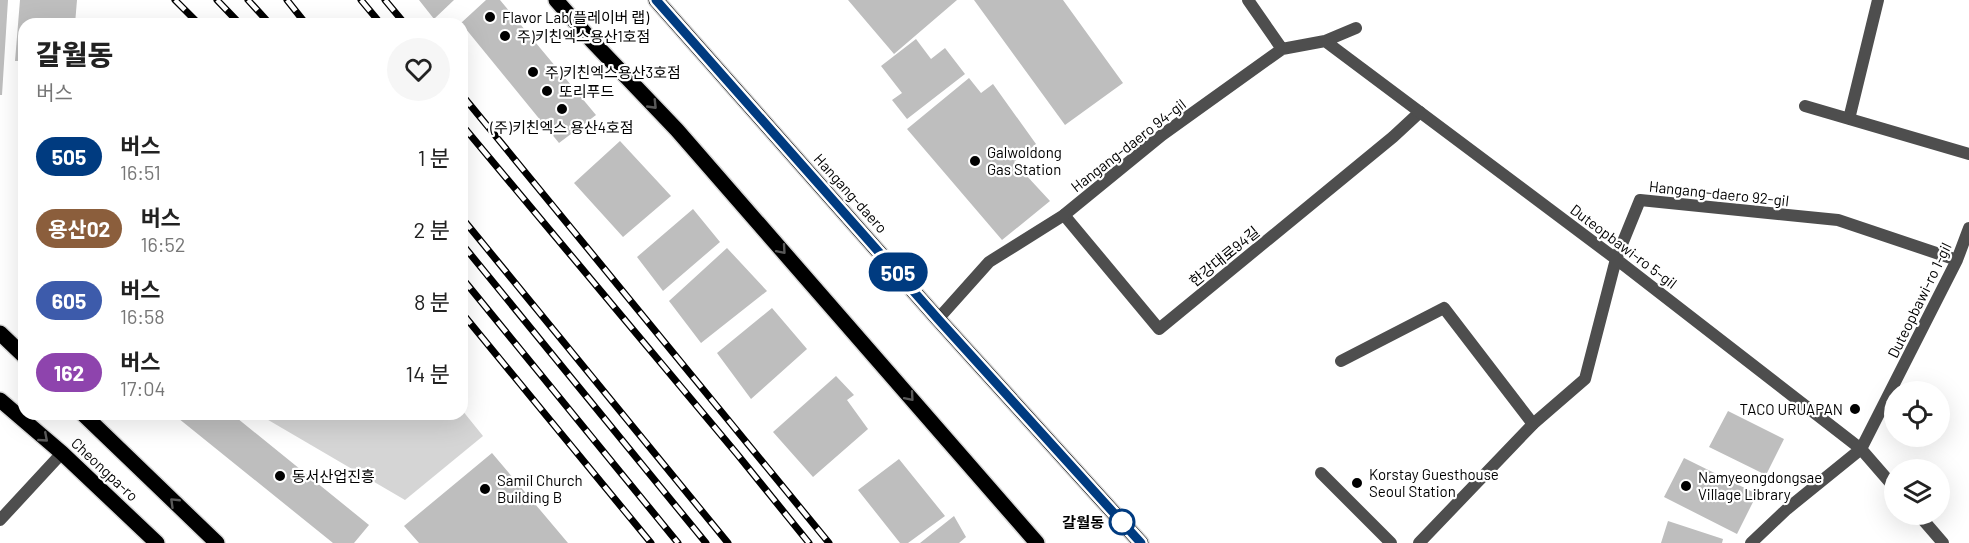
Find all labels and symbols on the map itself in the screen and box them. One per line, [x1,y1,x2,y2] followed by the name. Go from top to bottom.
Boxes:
[502,8,649,26] place label: Flavor Lab(플레이버 랩)
[483,10,497,24] marker: Flavor Lab(플레이버 랩)
[517,27,650,45] place label: 주)키친엑스용산1호점
[498,29,512,43] marker: 주)키친엑스용산1호점
[545,63,681,81] place label: 주)키친엑스용산3호점
[526,65,540,79] marker: 주)키친엑스용산3호점
[559,82,614,100] place label: 또리푸드
[540,84,554,98] marker: 또리푸드
[1067,95,1189,195] street label: Hangang-daero 94-gil
[646,98,657,108] one-way arrow
[555,102,569,116] marker: (주)키친엑스 용산4호점
[489,118,634,136] place label: (주)키친엑스 용산4호점
[987,143,1062,178] place label: Galwoldong Gas Station
[811,150,891,236] street label: Hangang-daero
[968,154,982,168] marker: Galwoldong Gas Station
[1648,177,1790,209] street label: Hangang-daero 92-gil
[1567,200,1681,292] street label: Duteopbawi-ro 5-gil
[1185,222,1263,290] street label: 한강대로94길
[1883,239,1955,361] street label: Duteopbawi-ro 1-gil
[775,243,786,254] one-way arrow
[864,252,932,292] line badge: 505
[903,390,914,401] one-way arrow
[1740,400,1843,418] place label: TACO URUAPAN
[1848,402,1862,416] marker: TACO URUAPAN
[37,431,48,442] one-way arrow
[68,434,142,504] street label: Cheongpa-ro
[1369,465,1499,500] place label: Korstay Guesthouse Seoul Station
[292,467,375,485] place label: 동서산업진흥
[1698,468,1822,503] place label: Namyeongdongsae Village Library
[273,469,287,483] marker: 동서산업진흥
[497,471,583,506] place label: Samil Church Building B
[1350,476,1364,490] marker: Korstay Guesthouse Seoul Station
[1679,479,1693,493] marker: Namyeongdongsae Village Library
[478,482,492,496] marker: Samil Church Building B
[171,499,182,510] one-way arrow
[1109,509,1135,535] marker: 갈월동
[1063,513,1104,531] place label: 갈월동

